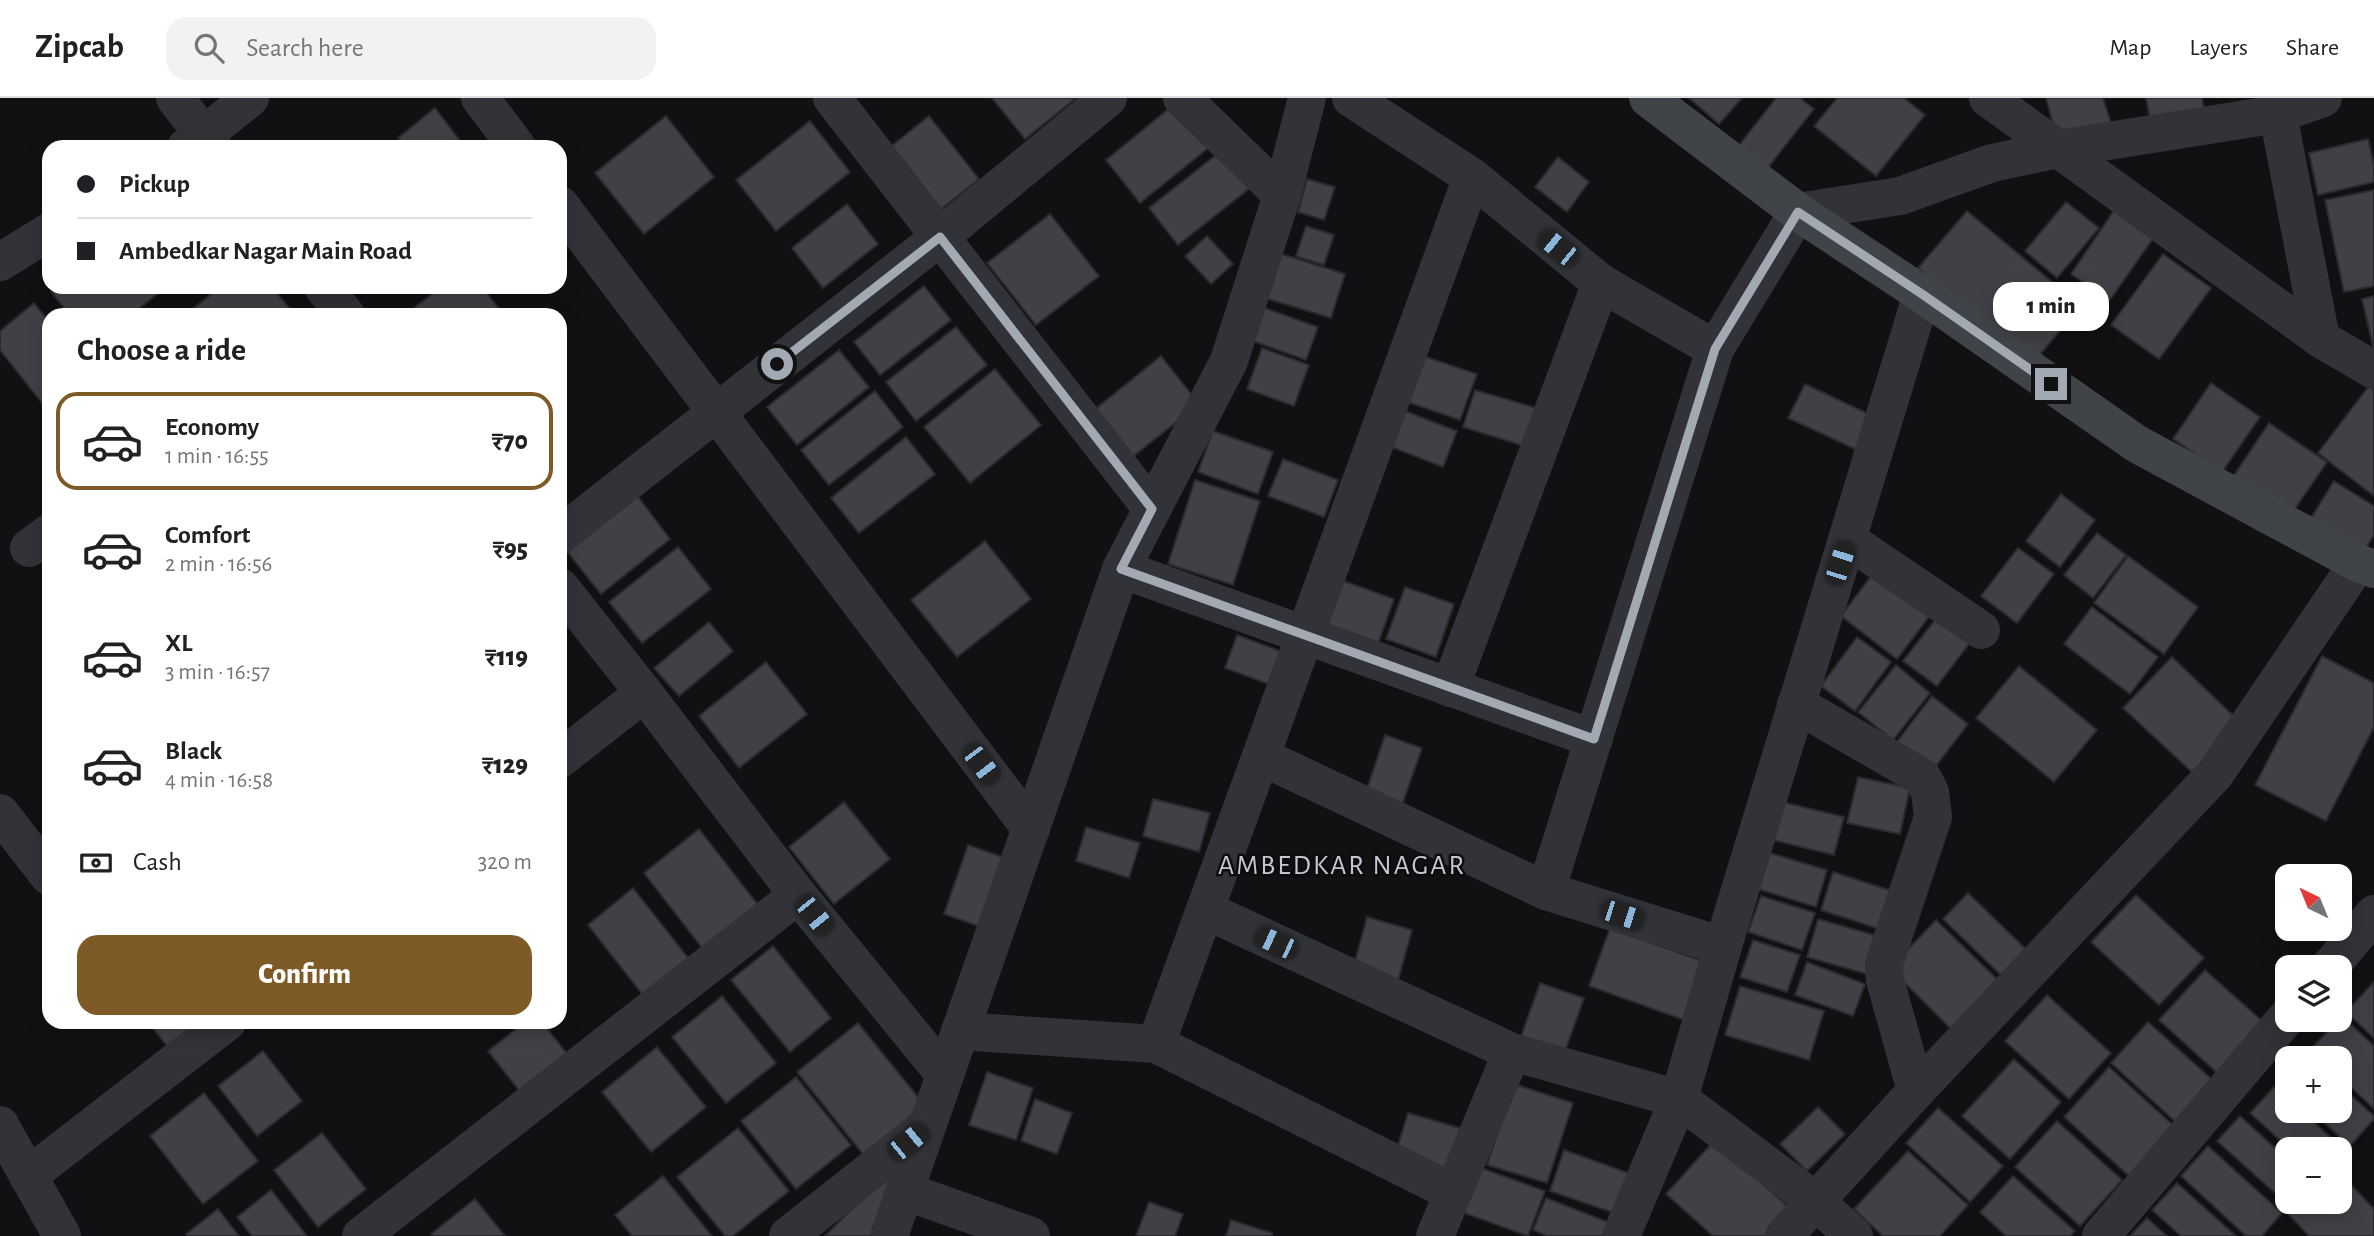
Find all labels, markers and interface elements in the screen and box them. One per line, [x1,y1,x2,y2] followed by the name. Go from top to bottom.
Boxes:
[166,17,656,80] search box
[190,29,228,67] icon: search
[35,31,124,64] text: Zipcab
[246,35,364,61] text: Search here
[2109,36,2151,60] text: Map
[2189,36,2248,60] text: Layers
[2286,36,2339,60] text: Share
[119,171,190,197] text: Pickup
[1536,227,1581,269] car
[119,238,412,264] text: Ambedkar Nagar Main Road
[1993,282,2109,331] callout: 1 min
[2027,295,2075,318] text: 1 min
[77,334,246,366] text: Choose a ride
[761,348,793,380] route start
[2035,368,2067,400] route end
[81,410,144,473] icon: car
[165,414,259,440] text: Economy
[492,428,528,454] text: ₹70
[165,445,269,468] text: 1 min · 16:55
[81,518,144,581] icon: car
[165,522,250,548] text: Comfort
[493,536,528,562] text: ₹95
[1824,540,1857,586] car
[165,553,272,576] text: 2 min · 16:56
[81,626,144,689] icon: car
[165,630,192,656] text: XL
[485,644,528,670] text: ₹119
[165,661,270,684] text: 3 min · 16:57
[81,734,144,797] icon: car
[165,738,222,764] text: Black
[960,741,1003,787] car
[482,752,528,778] text: ₹129
[165,769,273,792] text: 4 min · 16:58
[77,844,115,882] icon: cash
[133,849,182,875] text: Cash
[478,851,532,874] text: 320 m
[1218,852,1466,880] district label: AMBEDKAR NAGAR
[2275,864,2352,942] north arrow
[2275,864,2352,1214] map controls
[793,892,836,938] car
[1599,899,1646,931] car
[1253,925,1300,961] car
[77,935,532,1015] button: Confirm
[2275,955,2352,1032] button: layers
[2275,1046,2352,1123] button: +
[886,1121,931,1163] car
[2275,1137,2352,1214] button: −

